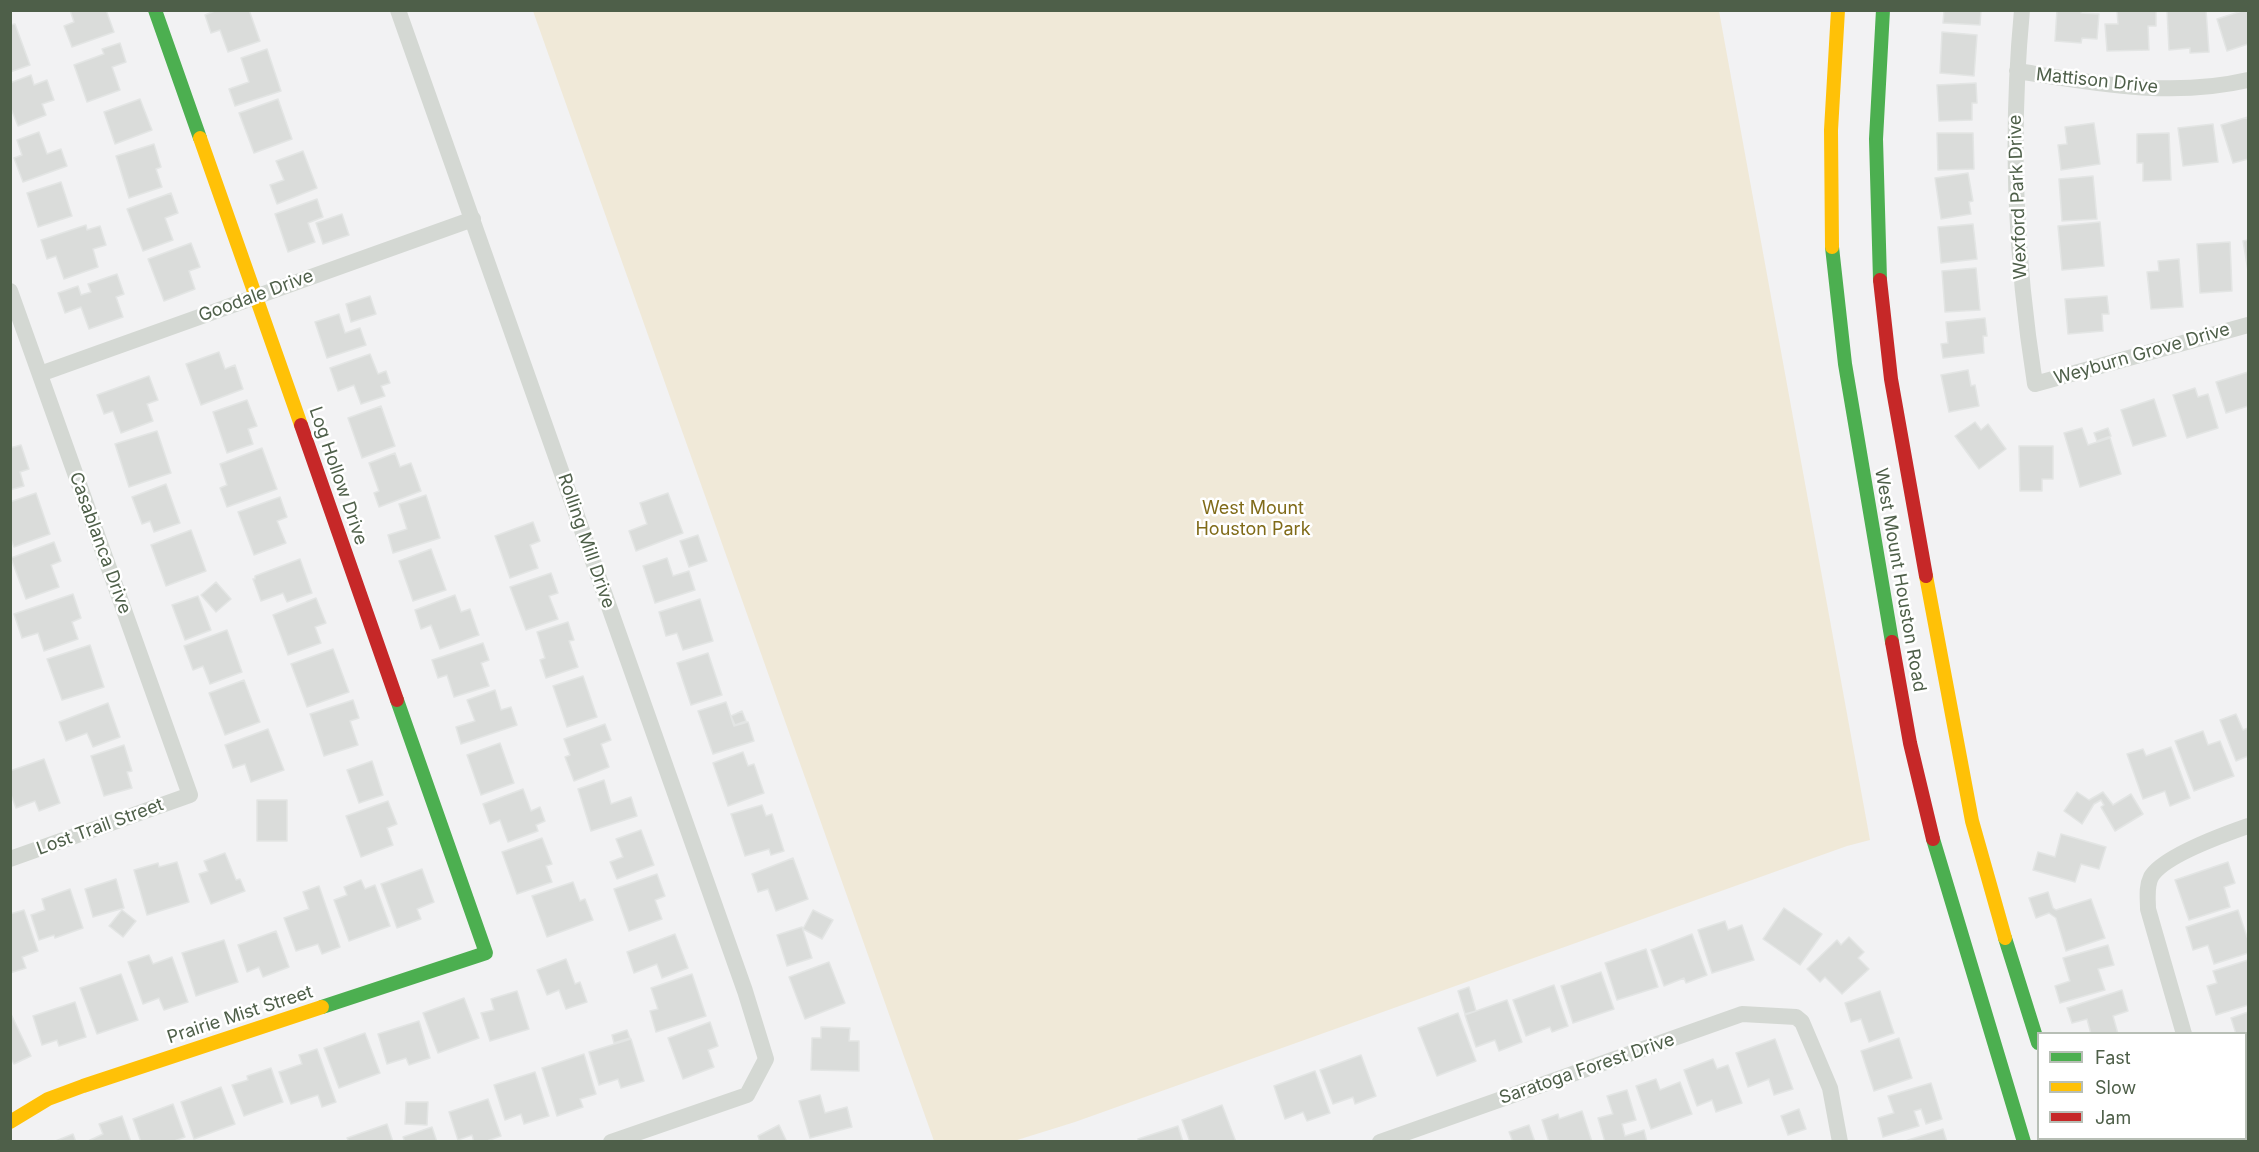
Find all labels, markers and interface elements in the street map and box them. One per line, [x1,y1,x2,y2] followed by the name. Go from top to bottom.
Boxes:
[2035,64,2159,98] street label: Mattison Drive
[2004,114,2032,280] street label: Wexford Park Drive
[196,265,316,327] street label: Goodale Drive
[2052,319,2232,389] street label: Weyburn Grove Drive
[304,404,372,548] street label: Log Hollow Drive
[1870,466,1930,694] street label: West Mount Houston Road
[64,469,136,617] street label: Casablanca Drive
[553,471,619,611] street label: Rolling Mill Drive
[1195,498,1311,540] park label: West Mount Houston Park
[34,794,166,860] street label: Lost Trail Street
[165,981,315,1049] street label: Prairie Mist Street
[1496,1029,1678,1109] street label: Saratoga Forest Drive
[2037,1032,2247,1140] legend
[2095,1047,2131,1068] text: Fast
[2095,1077,2136,1098] text: Slow
[2095,1107,2131,1128] text: Jam

